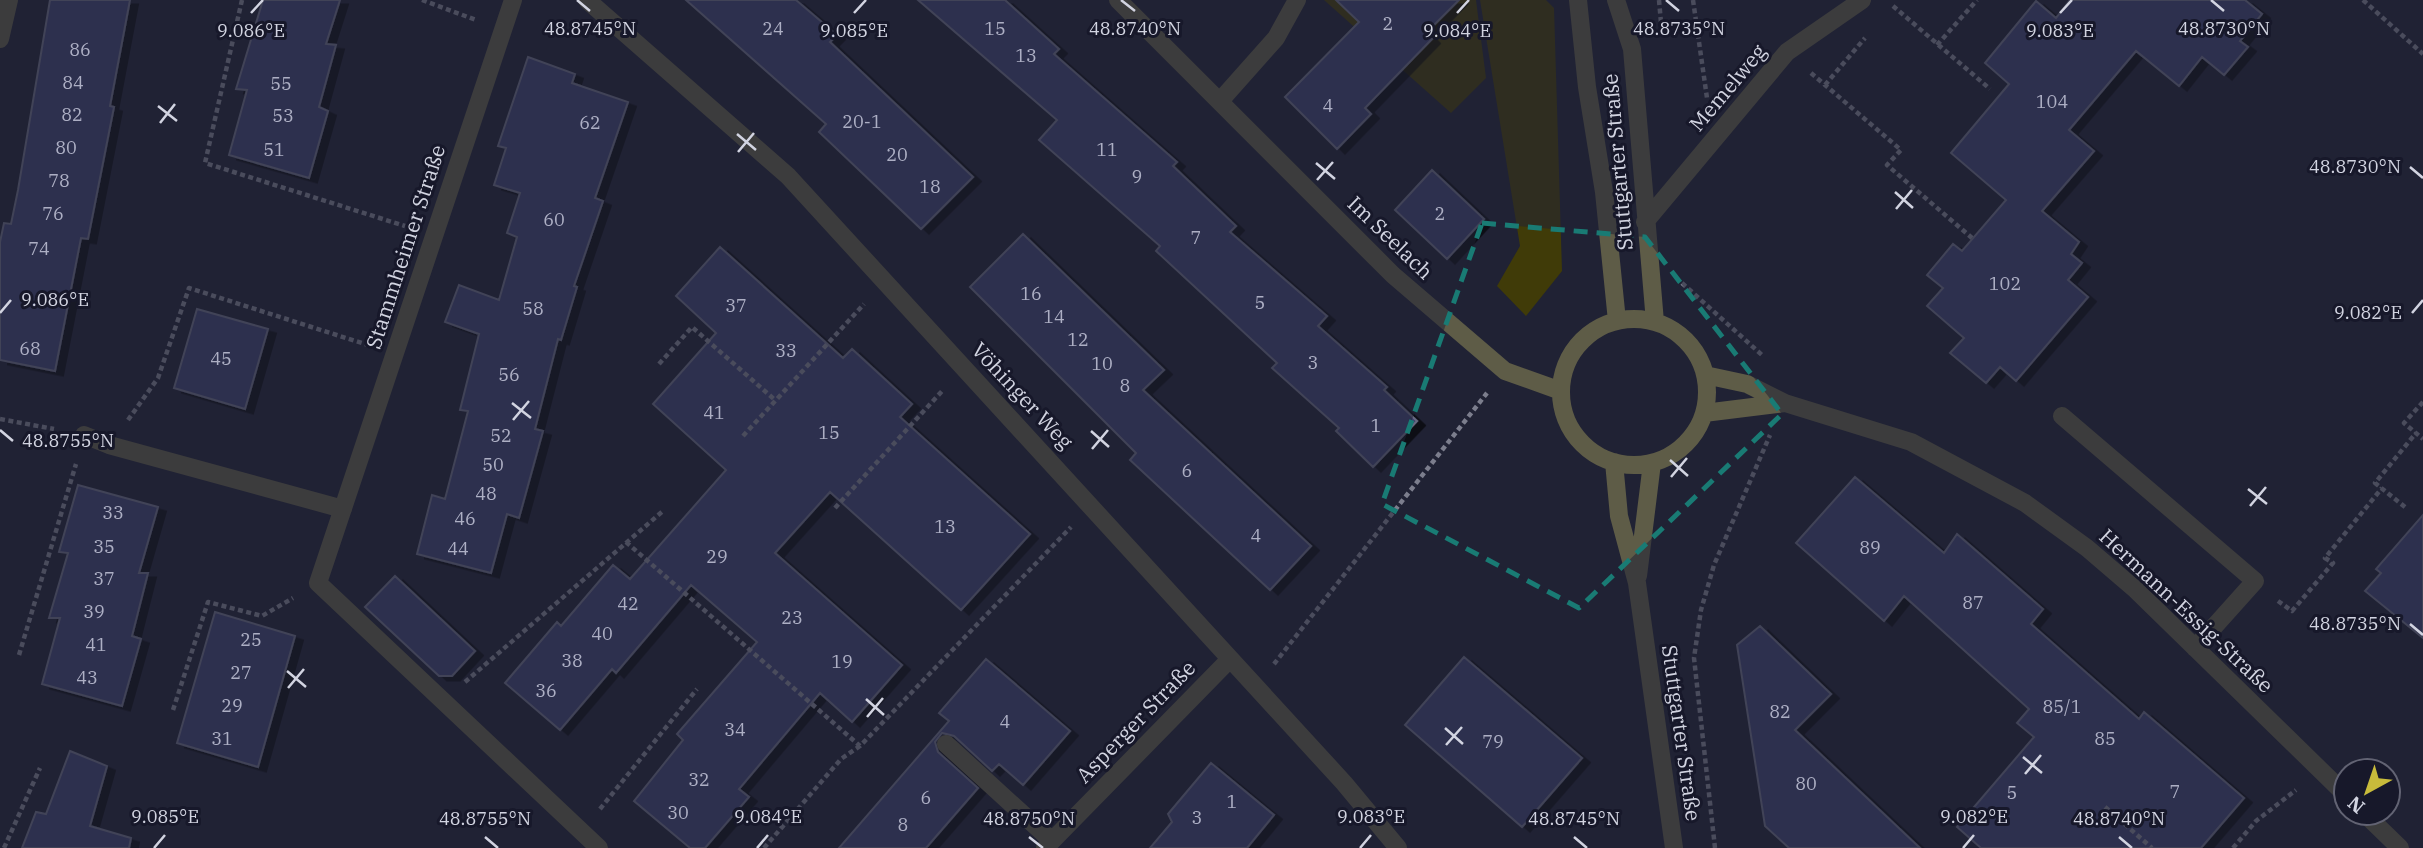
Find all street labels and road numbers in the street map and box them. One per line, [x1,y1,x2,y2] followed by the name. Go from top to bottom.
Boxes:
[1682,37,1772,137] street label: Memelweg
[1595,72,1639,252] street label: Stuttgarter Straße
[359,141,451,352] street label: Stammheimer Straße
[1342,189,1440,285] street label: Im Seelach
[966,336,1080,455] street label: Vöhinger Weg
[2094,522,2280,698] street label: Hermann-Essig-Straße
[1656,643,1708,823] street label: Stuttgarter Straße
[1070,654,1201,789] street label: Asperger Straße

